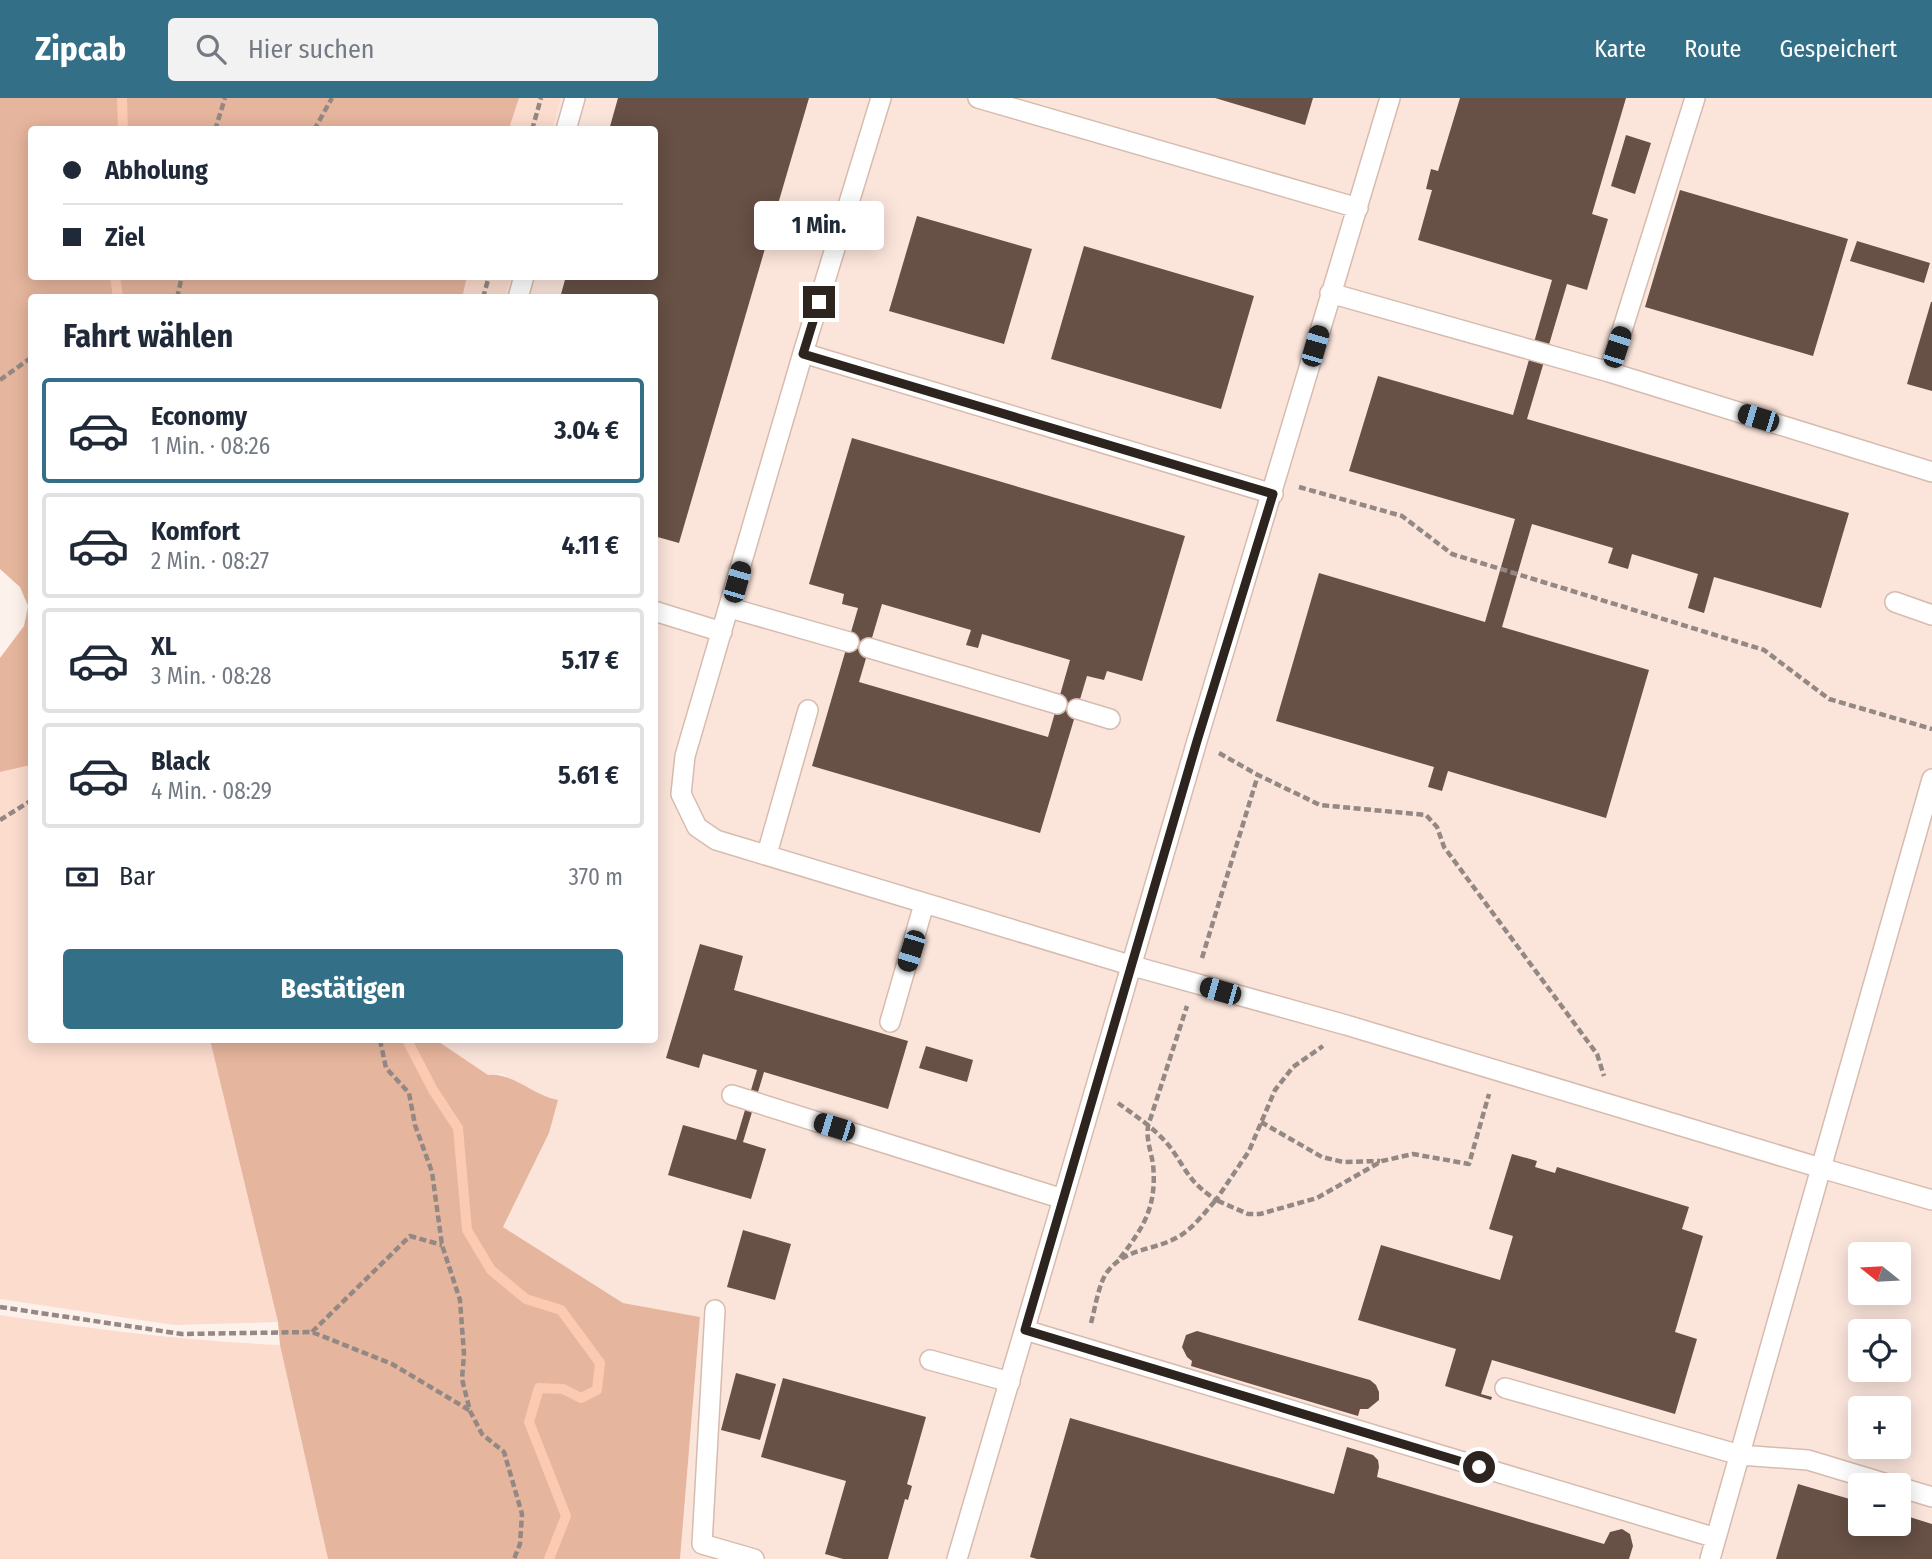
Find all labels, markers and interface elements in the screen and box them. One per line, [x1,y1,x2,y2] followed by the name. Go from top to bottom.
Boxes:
[168,18,658,81] search box
[35,29,126,69] text: Zipcab
[192,30,230,68] icon: search
[248,34,375,65] text: Hier suchen
[1594,35,1646,63] text: Karte
[1684,35,1741,63] text: Route
[1779,35,1897,63] text: Gespeichert
[105,155,208,186] text: Abholung
[754,200,884,250] callout: 1 Min.
[792,211,846,239] text: 1 Min.
[105,222,145,253] text: Ziel
[803,286,835,318] route end
[63,317,233,355] text: Fahrt wählen
[1300,323,1331,369] car
[1601,324,1634,370] car
[67,399,130,462] icon: car
[151,401,247,432] text: Economy
[1735,402,1782,434] car
[554,415,619,446] text: 3.04 €
[151,432,270,460] text: 1 Min. · 08:26
[67,514,130,577] icon: car
[151,516,240,547] text: Komfort
[561,530,619,561] text: 4.11 €
[151,547,269,575] text: 2 Min. · 08:27
[722,559,753,605] car
[67,629,130,692] icon: car
[151,631,177,662] text: XL
[561,645,619,676] text: 5.17 €
[151,662,272,690] text: 3 Min. · 08:28
[67,744,130,807] icon: car
[151,746,210,777] text: Black
[558,760,619,791] text: 5.61 €
[151,777,272,805] text: 4 Min. · 08:29
[63,858,101,896] icon: cash
[119,861,155,892] text: Bar
[569,863,623,891] text: 370 m
[895,928,928,974] car
[63,949,623,1029] button: Bestätigen
[1197,975,1244,1007] car
[811,1111,858,1143] car
[1848,1242,1911,1306] north arrow
[1848,1242,1911,1536] map controls
[1848,1319,1911,1382] button: locate
[1848,1396,1911,1459] button: +
[1463,1451,1495,1483] route start
[1848,1473,1911,1536] button: −

